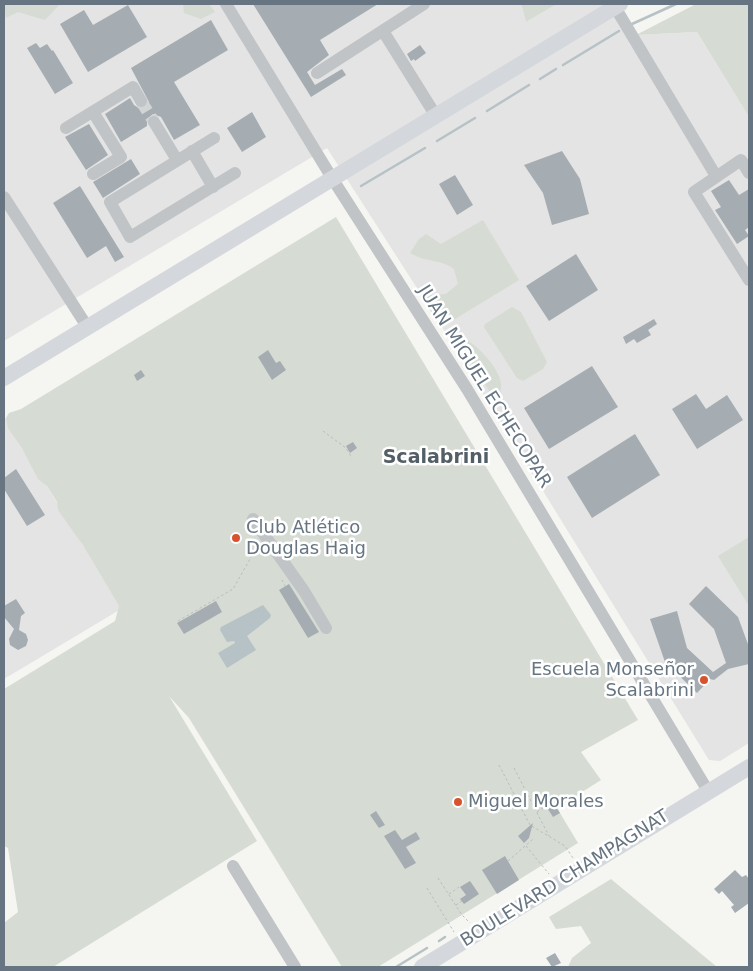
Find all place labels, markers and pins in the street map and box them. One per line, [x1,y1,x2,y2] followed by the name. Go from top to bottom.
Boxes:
[246,517,366,560] place label: Club Atlético Douglas Haig
[230,532,242,544] marker: Club Atlético Douglas Haig
[531,659,694,702] place label: Escuela Monseñor Scalabrini
[698,674,710,686] marker: Escuela Monseñor Scalabrini
[468,791,604,813] place label: Miguel Morales
[452,796,464,808] marker: Miguel Morales

